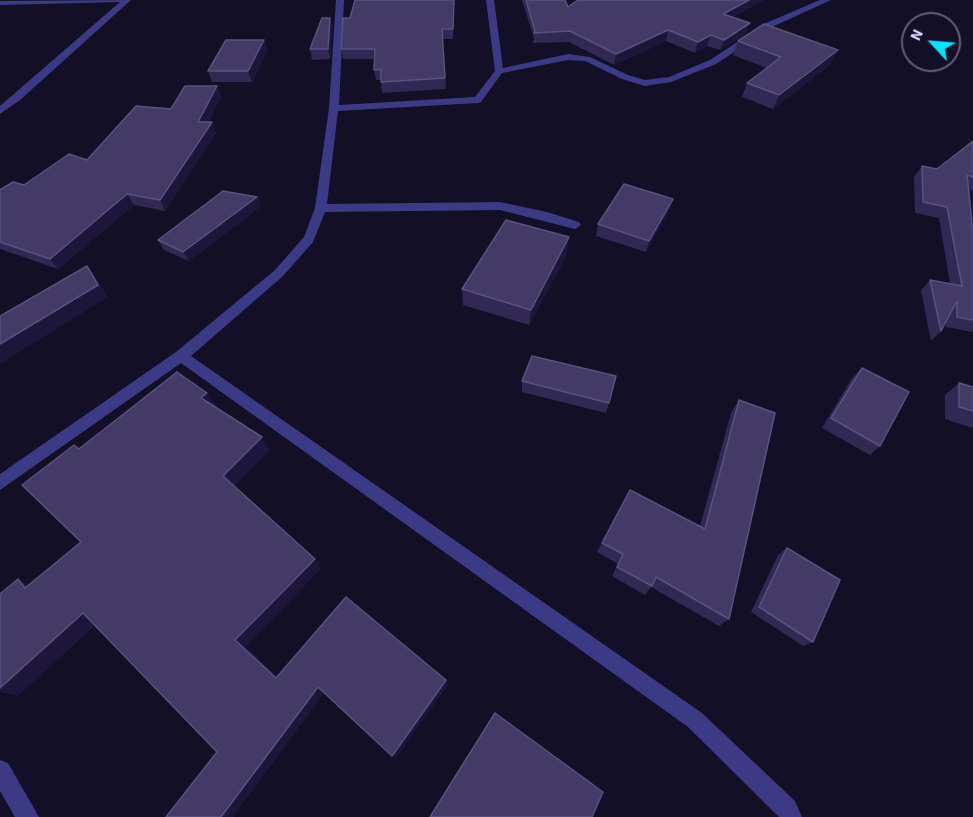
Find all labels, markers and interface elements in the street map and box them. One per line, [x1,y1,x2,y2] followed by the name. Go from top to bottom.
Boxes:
[901,12,961,72] north arrow
[904,25,929,45] text: N

